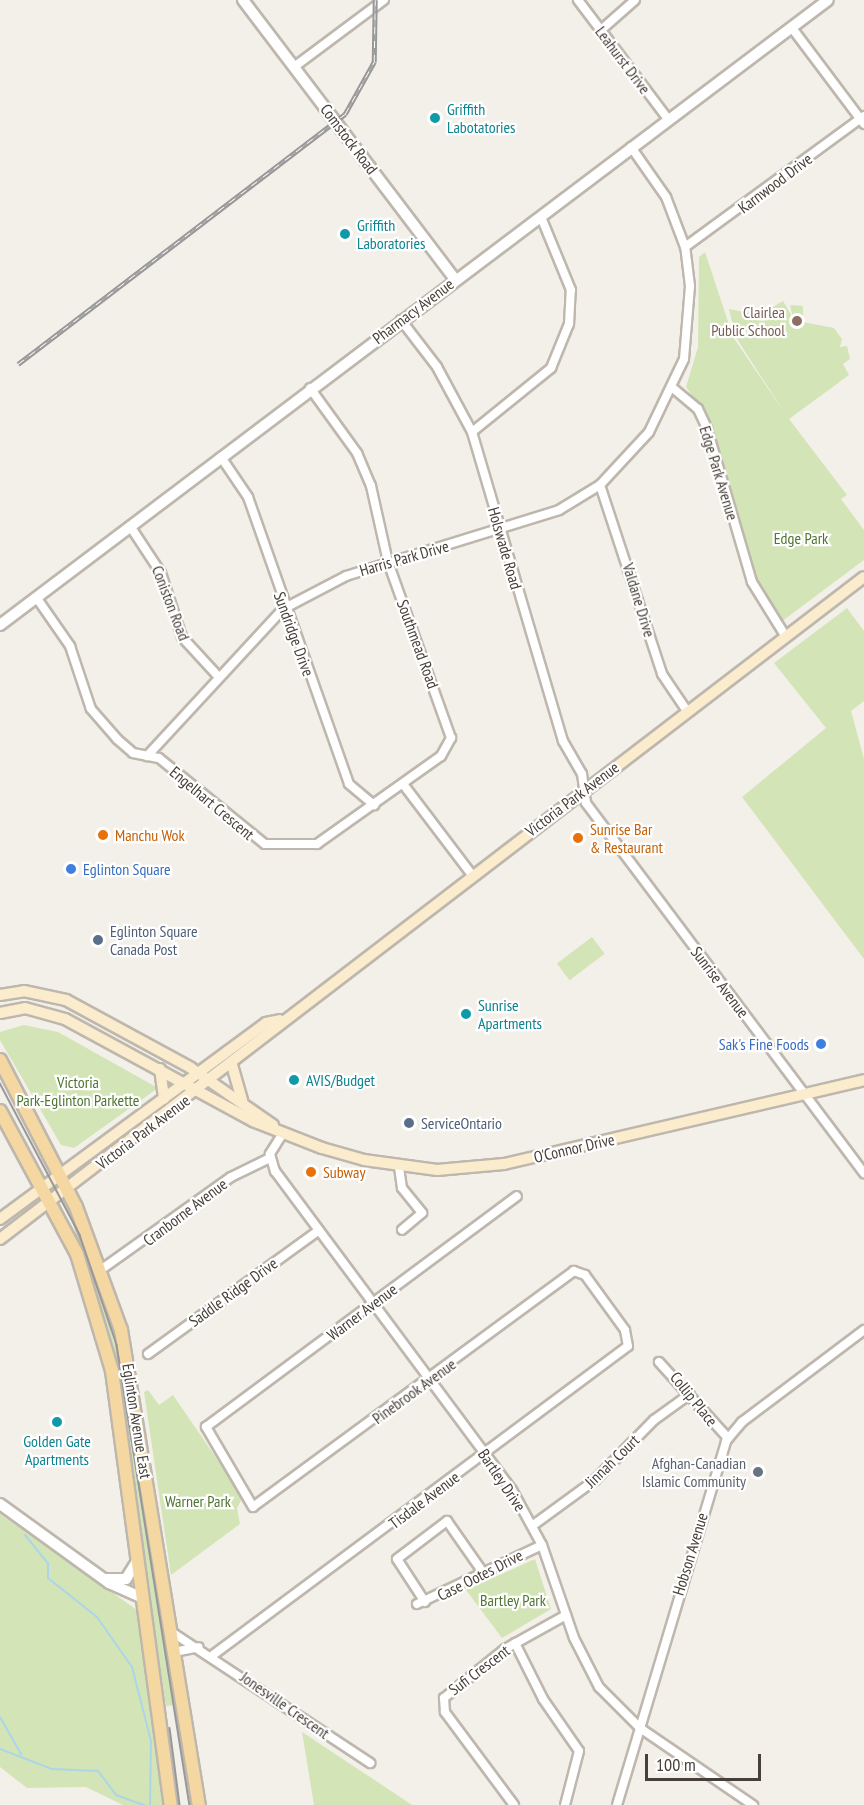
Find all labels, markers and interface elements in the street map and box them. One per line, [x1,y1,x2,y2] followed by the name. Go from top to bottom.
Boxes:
[591,22,655,98] street label: Leahurst Drive
[447,99,516,137] place label: Griffith Labotatories
[316,100,382,178] street label: Comstock Road
[428,111,442,125] marker: Griffith Labotatories
[734,149,816,217] street label: Karnwood Drive
[357,215,426,253] place label: Griffith Laboratories
[338,227,352,241] marker: Griffith Laboratories
[368,274,458,348] street label: Pharmacy Avenue
[711,302,785,340] place label: Clairlea Public School
[790,314,804,328] marker: Clairlea Public School
[695,423,743,523] street label: Edge Park Avenue
[484,505,526,591] street label: Holswade Road
[774,528,828,548] park label: Edge Park
[357,536,451,580] street label: Harris Park Drive
[619,561,659,639] street label: Valdane Drive
[148,563,194,643] street label: Coniston Road
[270,589,318,679] street label: Sundridge Drive
[393,597,443,691] street label: Southmead Road
[521,757,623,841] street label: Victoria Park Avenue
[166,762,258,844] street label: Engelhart Crescent
[590,819,663,857] place label: Sunrise Bar & Restaurant
[115,825,185,845] place label: Manchu Wok
[96,828,110,842] marker: Manchu Wok
[571,831,585,845] marker: Sunrise Bar & Restaurant
[83,859,171,879] place label: Eglinton Square
[64,862,78,876] marker: Eglinton Square
[110,921,198,959] place label: Eglinton Square Canada Post
[91,933,105,947] marker: Eglinton Square Canada Post
[687,942,753,1022] street label: Sunrise Avenue
[478,995,542,1033] place label: Sunrise Apartments
[459,1007,473,1021] marker: Sunrise Apartments
[719,1034,809,1054] place label: Sak's Fine Foods
[814,1037,828,1051] marker: Sak's Fine Foods
[306,1070,375,1090] place label: AVIS/Budget
[17,1072,139,1110] park label: Victoria Park-Eglinton Parkette
[287,1073,301,1087] marker: AVIS/Budget
[92,1090,194,1174] street label: Victoria Park Avenue
[421,1113,502,1133] place label: ServiceOntario
[402,1116,416,1130] marker: ServiceOntario
[532,1129,616,1167] street label: O'Connor Drive
[323,1162,365,1182] place label: Subway
[304,1165,318,1179] marker: Subway
[139,1174,231,1250] street label: Cranborne Avenue
[185,1253,281,1331] street label: Saddle Ridge Drive
[323,1279,401,1345] street label: Warner Avenue
[368,1354,460,1428] street label: Pinebrook Avenue
[118,1362,156,1480] street label: Eglinton Avenue East
[666,1368,722,1430] street label: Collip Place
[50,1415,64,1429] marker: Golden Gate Apartments
[581,1430,643,1492] street label: Jinnah Court
[23,1431,91,1469] place label: Golden Gate Apartments
[474,1445,530,1515] street label: Bartley Drive
[641,1453,746,1491] place label: Afghan-Canadian Islamic Community
[751,1465,765,1479] marker: Afghan-Canadian Islamic Community
[385,1467,463,1533] street label: Tisdale Avenue
[165,1491,231,1511] park label: Warner Park
[668,1510,712,1598] street label: Hobson Avenue
[434,1545,526,1605] street label: Case Ootes Drive
[480,1590,546,1610] park label: Bartley Park
[445,1641,513,1699] street label: Sufi Crescent
[237,1667,333,1743] street label: Jonesville Crescent
[648,1742,764,1780] scale bar
[656,1753,696,1776] text: 100 m

